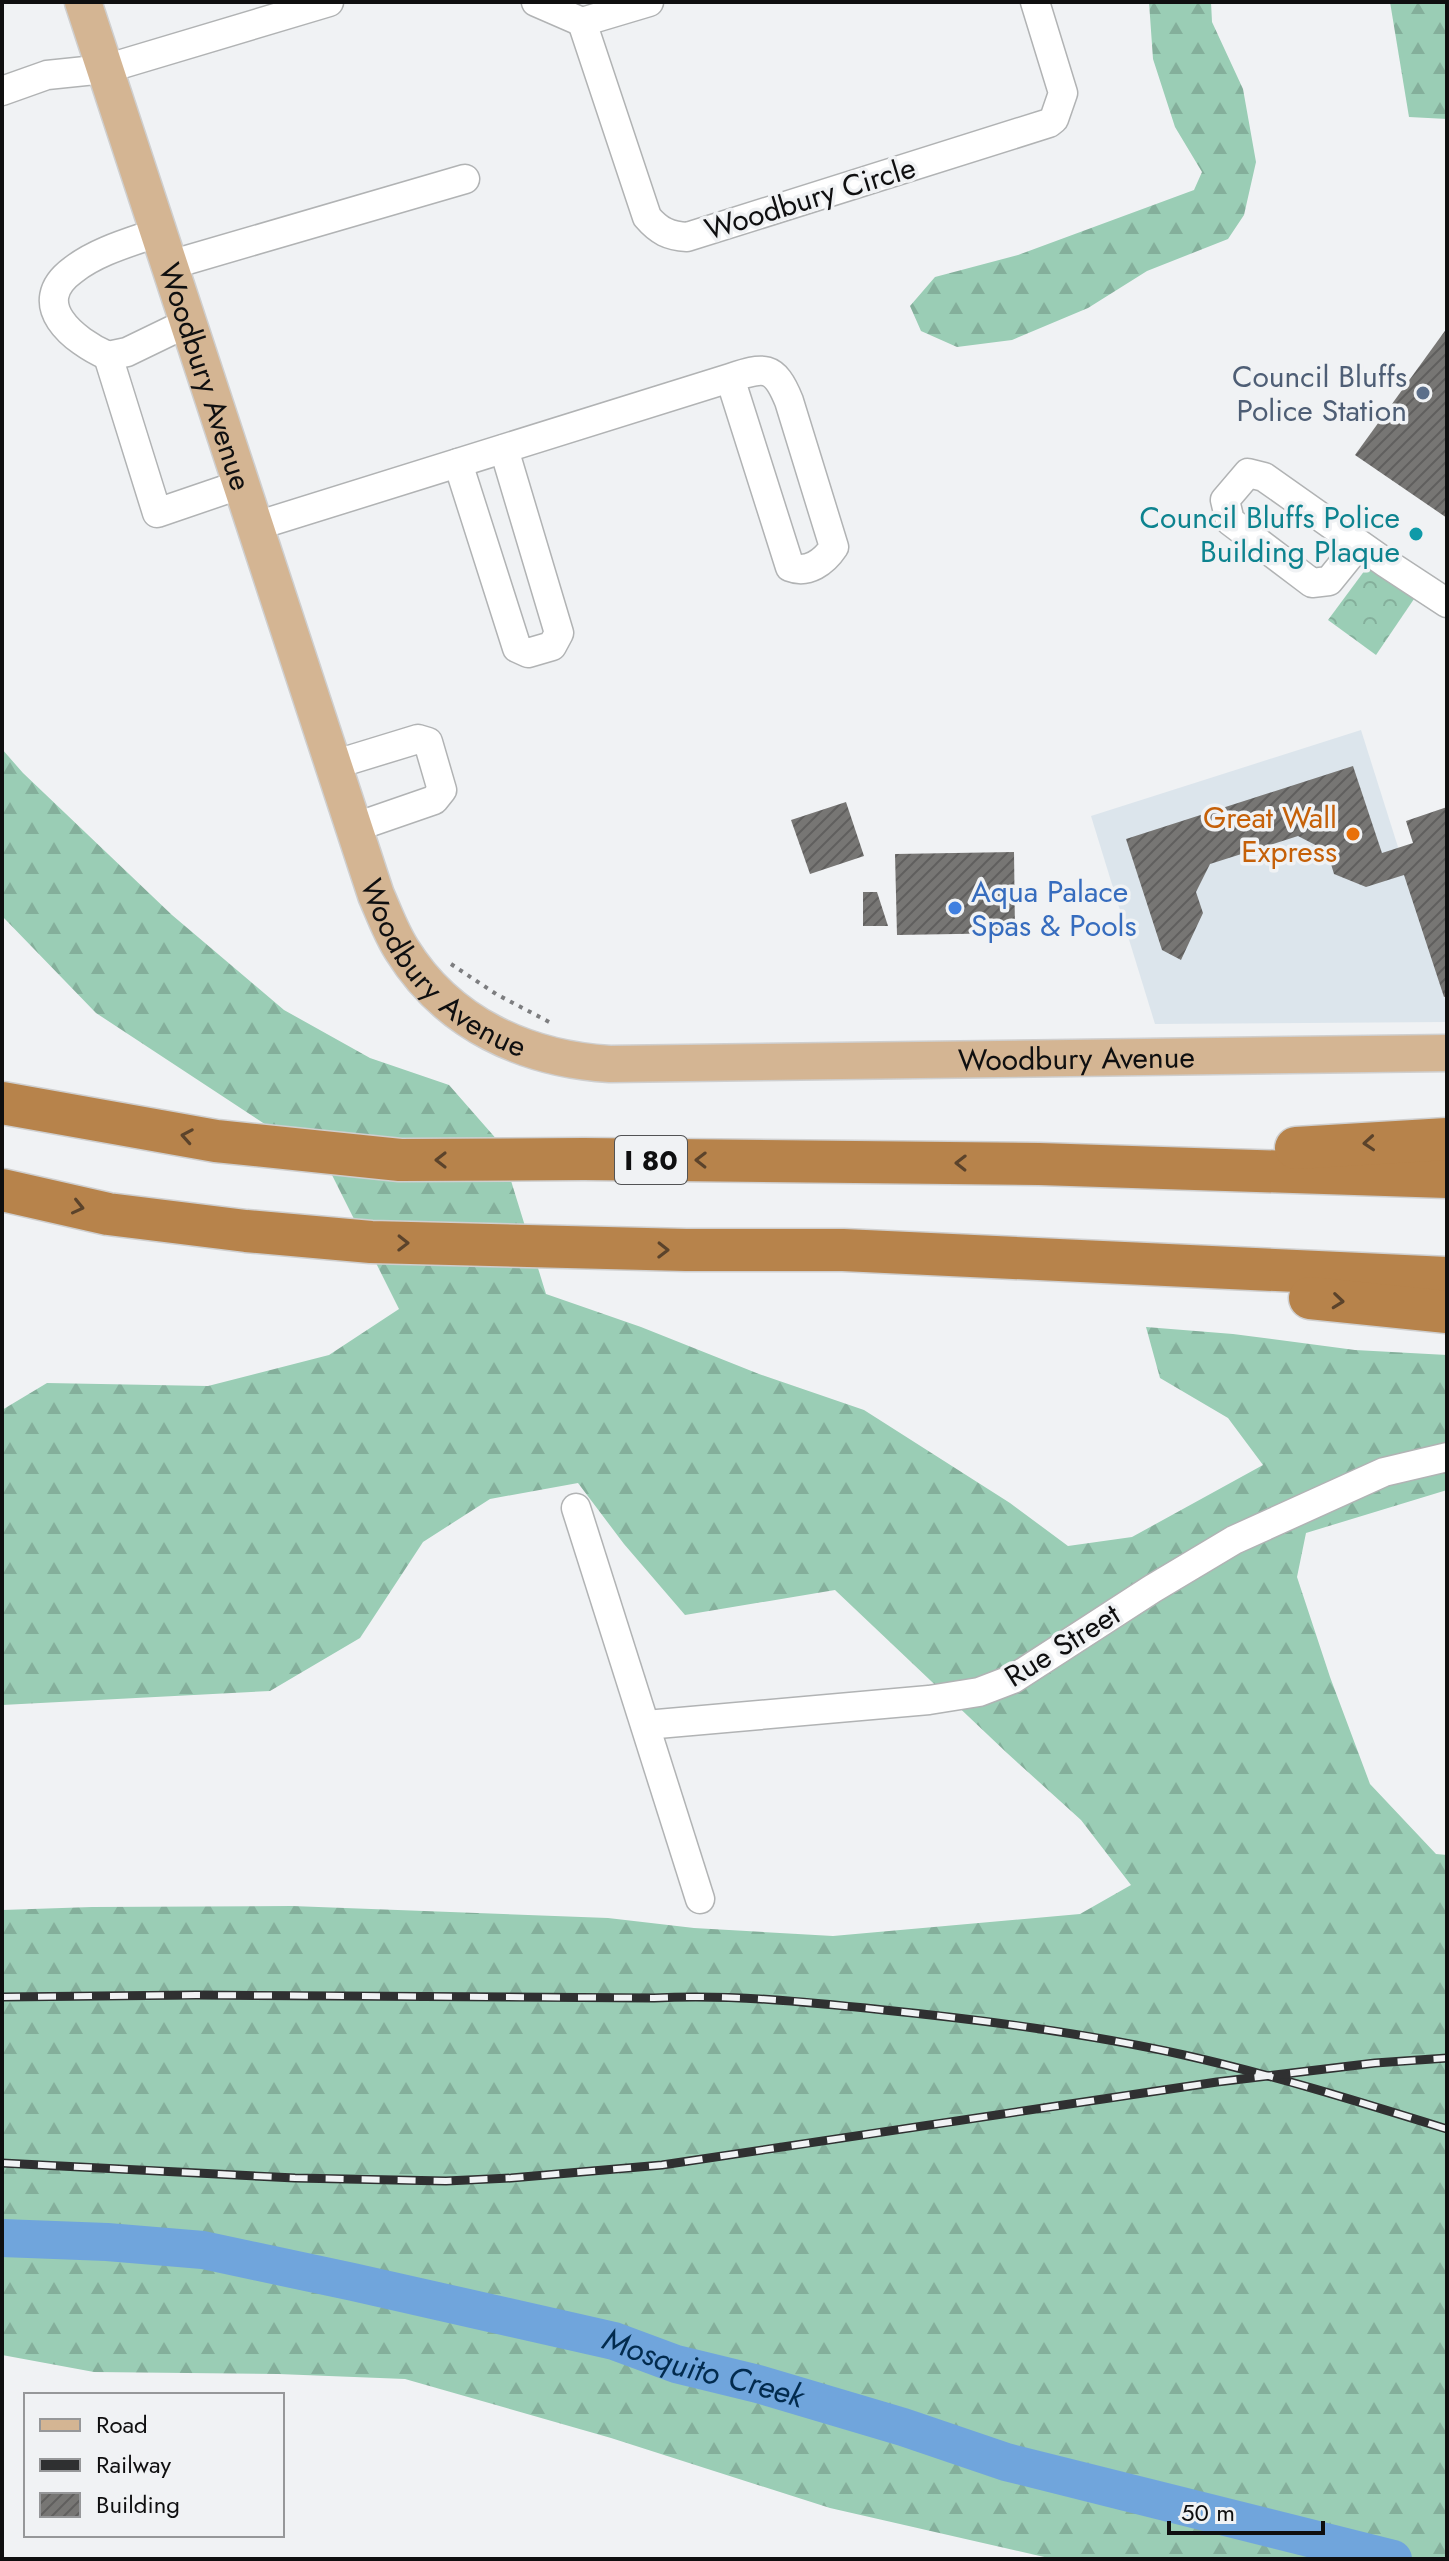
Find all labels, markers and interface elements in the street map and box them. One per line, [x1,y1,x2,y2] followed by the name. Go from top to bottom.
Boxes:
[699,146,921,250] street label: Woodbury Circle
[148,257,263,496] street label: Woodbury Avenue
[1232,355,1407,432] place label: Council Bluffs Police Station
[1414,384,1432,402] marker: Council Bluffs Police Station
[1139,496,1400,573] place label: Council Bluffs Police Building Plaque
[1407,525,1425,543] marker: Council Bluffs Police Building Plaque
[1203,796,1337,873] place label: Great Wall Express
[1344,825,1362,843] marker: Great Wall Express
[971,870,1137,947] place label: Aqua Palace Spas & Pools
[350,873,533,1067] street label: Woodbury Avenue
[946,899,964,917] marker: Aqua Palace Spas & Pools
[958,1035,1195,1081] street label: Woodbury Avenue
[180,1129,194,1146] one-way arrow
[1362,1135,1375,1152] one-way arrow
[615,1136,687,1184] road number: I 80
[434,1151,447,1169] one-way arrow
[694,1152,707,1169] one-way arrow
[954,1155,967,1172] one-way arrow
[71,1198,84,1215] one-way arrow
[397,1234,410,1252] one-way arrow
[657,1241,670,1258] one-way arrow
[1332,1293,1345,1310] one-way arrow
[996,1592,1129,1697] street label: Rue Street
[596,2316,811,2420] water label: Mosquito Creek
[24,2393,284,2537] legend
[96,2407,148,2442] text: Road
[96,2447,171,2482] text: Railway
[1169,2485,1323,2535] scale bar
[96,2487,180,2522] text: Building
[1181,2495,1235,2530] text: 50 m

